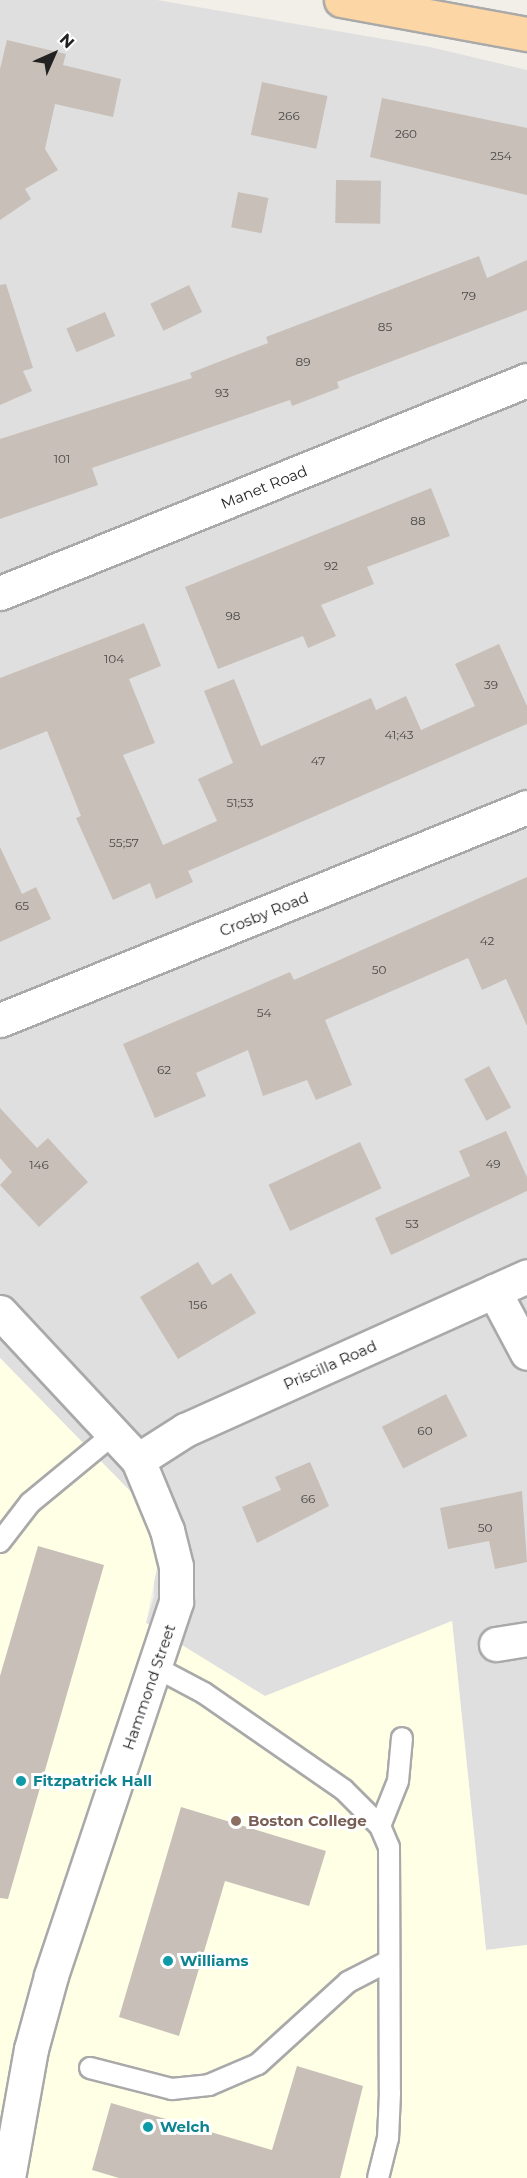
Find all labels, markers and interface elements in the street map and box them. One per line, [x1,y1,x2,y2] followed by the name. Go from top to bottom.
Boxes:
[24,24,84,84] north arrow
[56,30,78,52] text: N
[278,109,300,123] house number: 266
[395,127,417,141] house number: 260
[490,149,512,163] house number: 254
[462,289,476,303] house number: 79
[378,320,392,334] house number: 85
[296,355,310,369] house number: 89
[215,386,229,400] house number: 93
[54,452,70,466] house number: 101
[218,461,310,513] street label: Manet Road
[410,514,426,528] house number: 88
[324,559,338,573] house number: 92
[226,609,240,623] house number: 98
[104,652,124,666] house number: 104
[484,678,498,692] house number: 39
[384,728,414,742] house number: 41;43
[311,754,325,768] house number: 47
[226,796,254,810] house number: 51;53
[109,836,139,850] house number: 55;57
[217,888,311,940] street label: Crosby Road
[15,899,29,913] house number: 65
[480,934,494,948] house number: 42
[372,963,386,977] house number: 50
[257,1006,271,1020] house number: 54
[157,1063,171,1077] house number: 62
[485,1157,501,1171] house number: 49
[29,1158,49,1172] house number: 146
[405,1217,419,1231] house number: 53
[189,1298,207,1312] house number: 156
[281,1336,379,1394] street label: Priscilla Road
[417,1424,433,1438] house number: 60
[301,1492,315,1506] house number: 66
[478,1521,492,1535] house number: 50
[119,1622,179,1752] street label: Hammond Street
[33,1772,152,1790] place label: Fitzpatrick Hall
[14,1774,28,1788] marker: Fitzpatrick Hall
[248,1812,367,1830] place label: Boston College
[229,1814,243,1828] marker: Boston College
[180,1952,248,1970] place label: Williams
[161,1954,175,1968] marker: Williams
[160,2118,210,2136] place label: Welch
[141,2120,155,2134] marker: Welch

